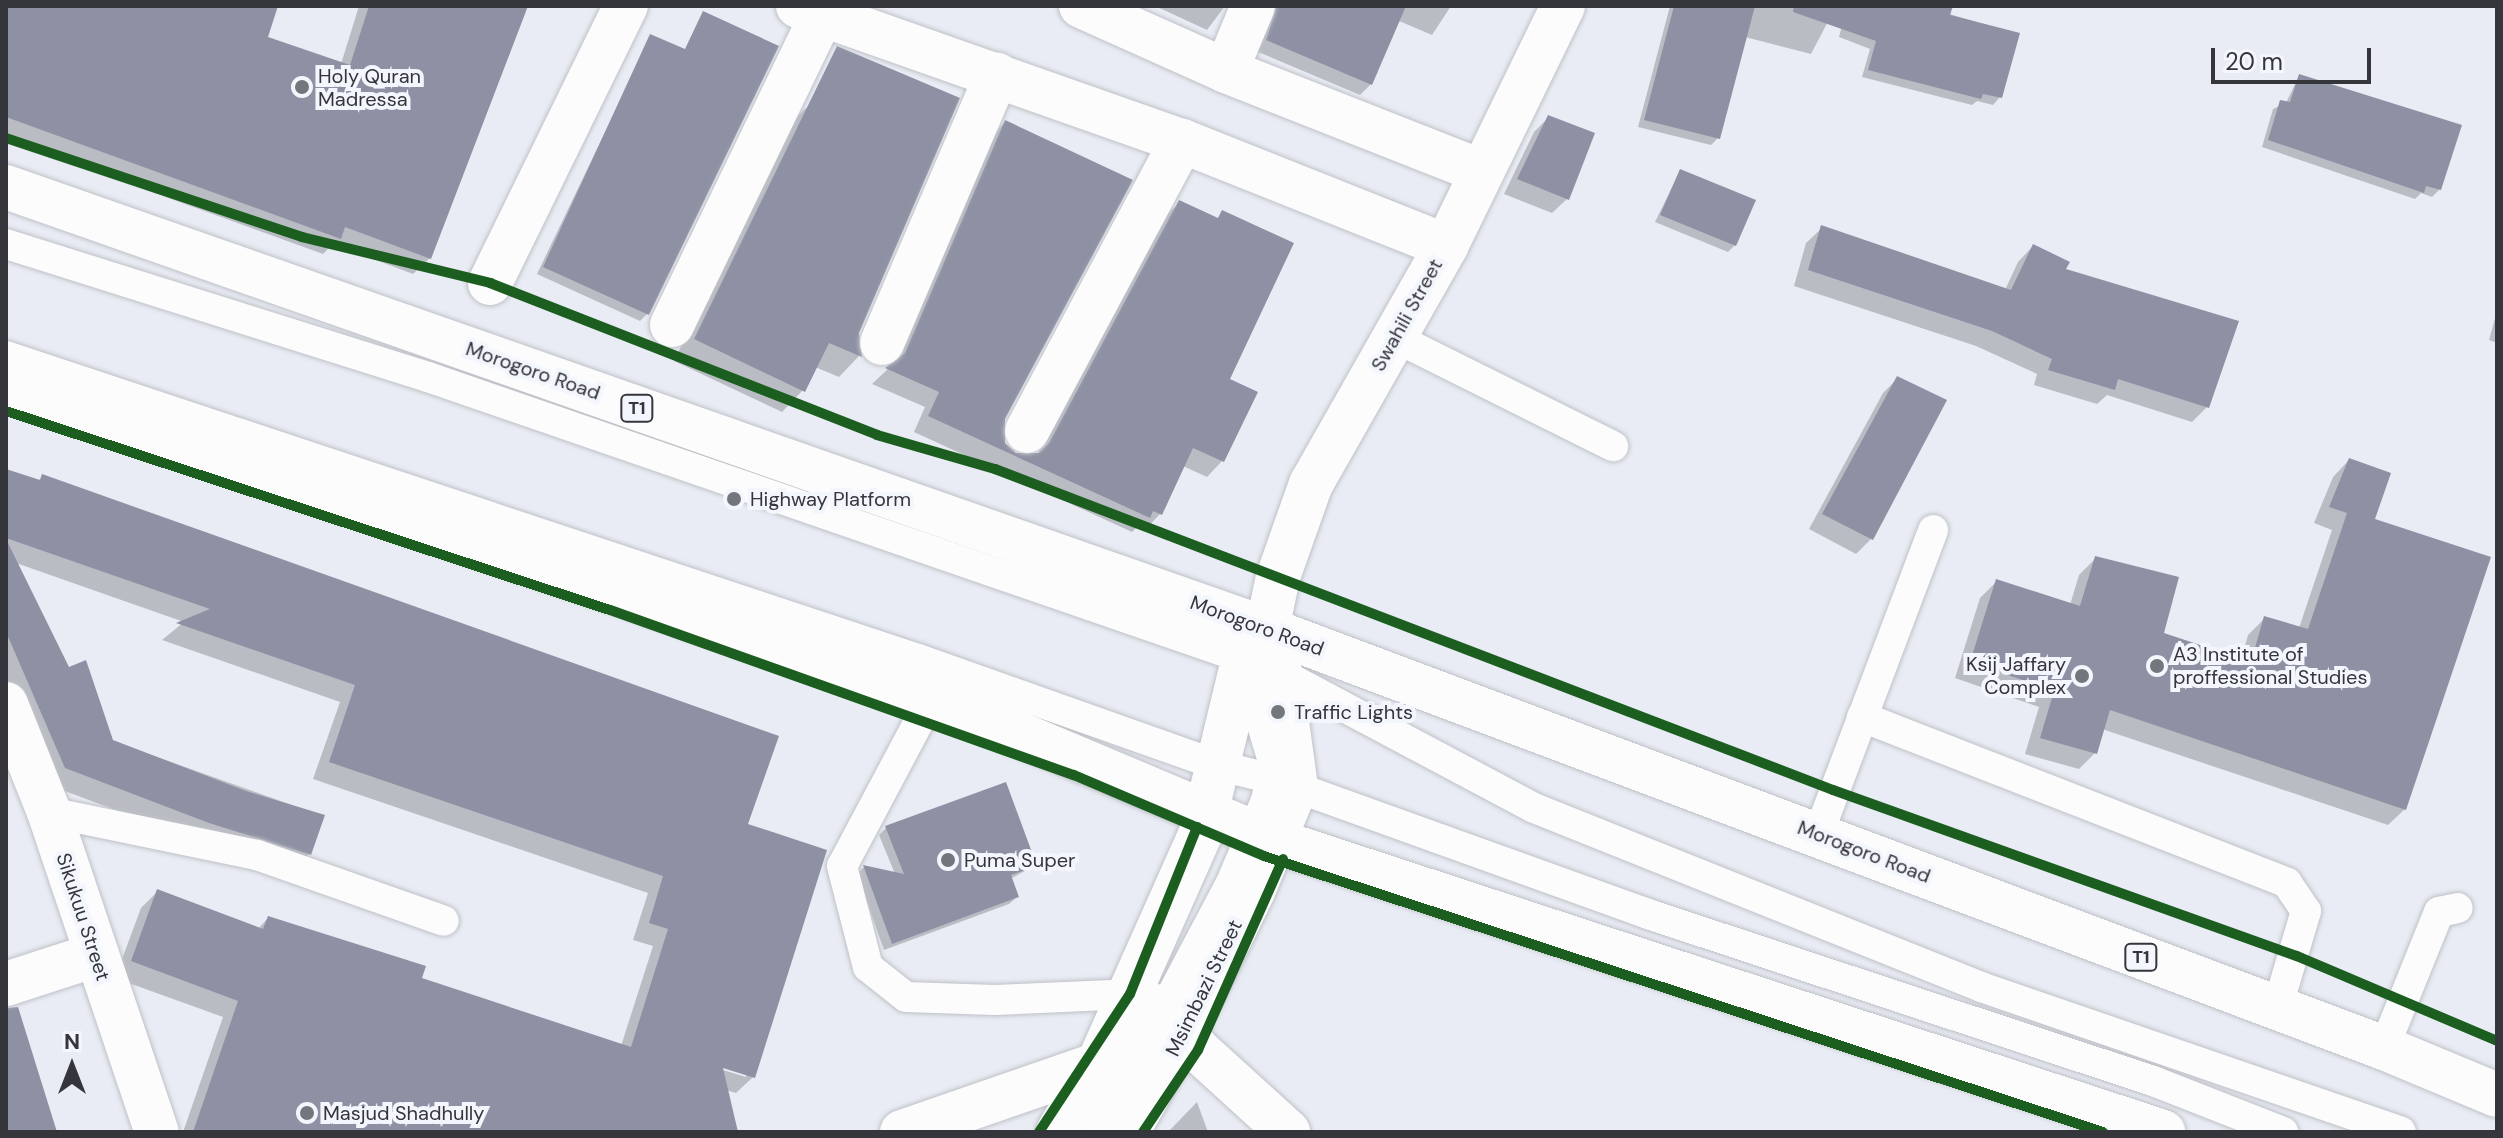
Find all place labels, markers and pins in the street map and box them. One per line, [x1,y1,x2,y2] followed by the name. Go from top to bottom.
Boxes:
[318,64,421,111] place label: Holy Quran Madressa
[293,78,311,96] marker: Holy Quran Madressa
[750,487,911,511] place label: Highway Platform
[725,490,743,508] marker: Highway Platform
[2173,642,2367,689] place label: A3 Institute of proffessional Studies
[1966,652,2066,699] place label: Ksij Jaffary Complex
[2148,657,2166,675] marker: A3 Institute of proffessional Studies
[2073,667,2091,685] marker: Ksij Jaffary Complex
[1294,700,1413,724] place label: Traffic Lights
[1269,703,1287,721] marker: Traffic Lights
[964,848,1075,872] place label: Puma Super
[939,851,957,869] marker: Puma Super
[323,1101,484,1125] place label: Masjud Shadhully
[298,1104,316,1122] marker: Masjud Shadhully

